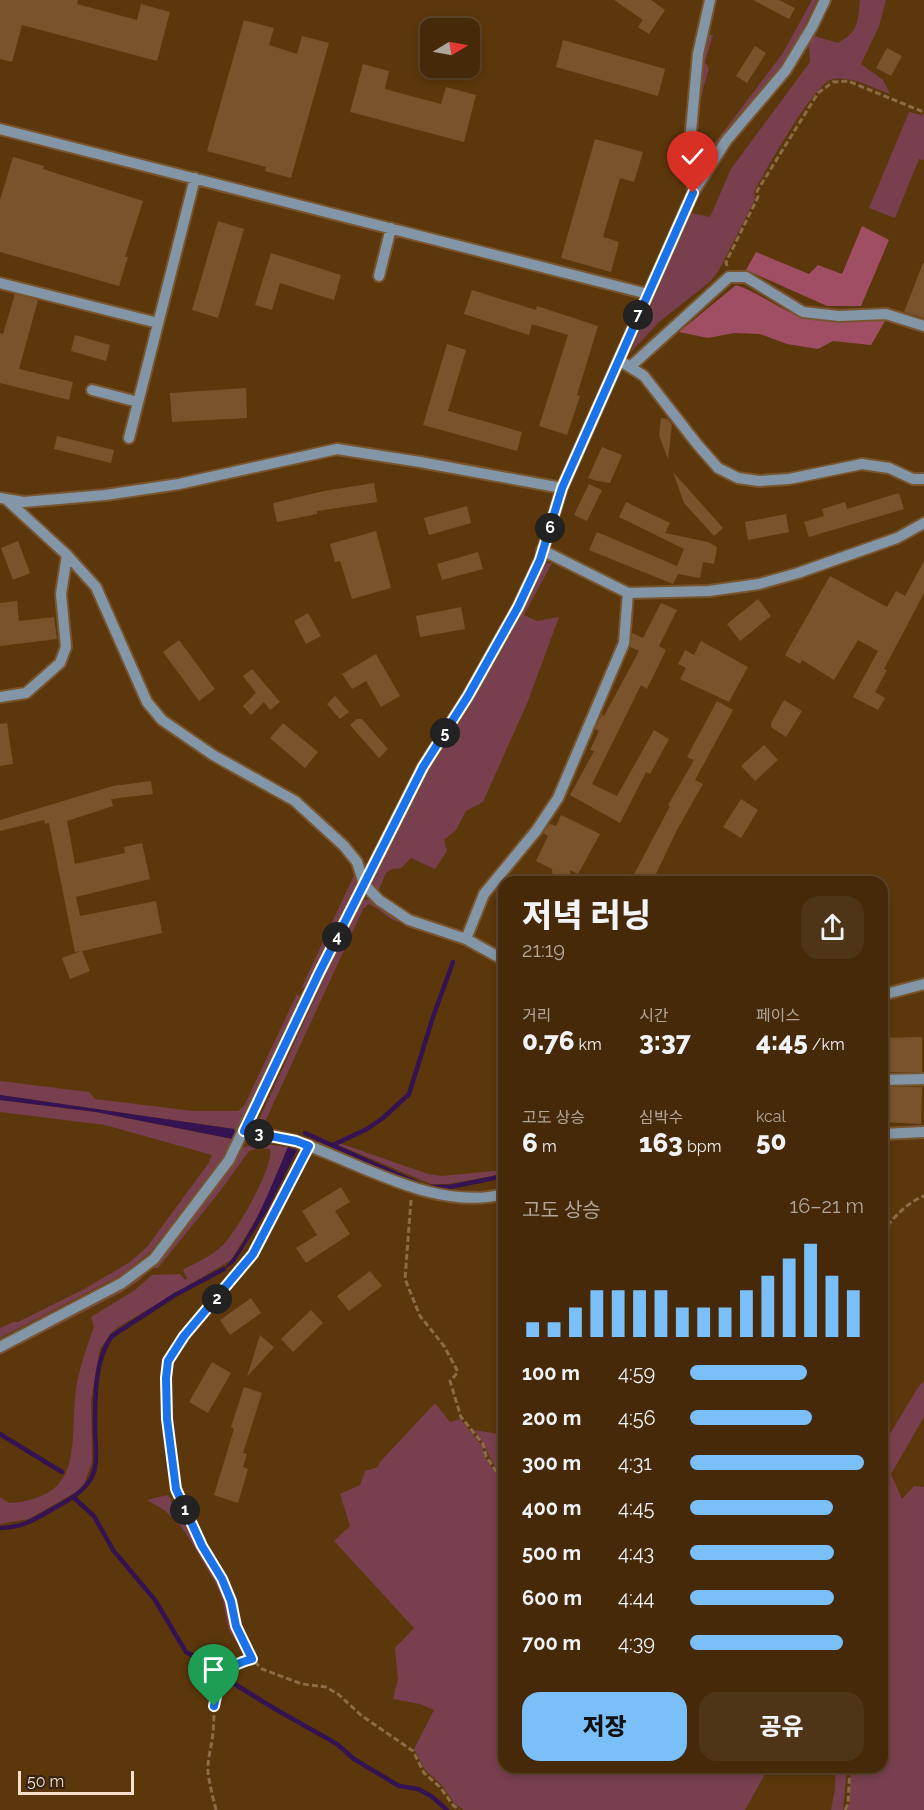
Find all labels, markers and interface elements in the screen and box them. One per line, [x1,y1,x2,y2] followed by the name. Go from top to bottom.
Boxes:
[420,18,480,78] north arrow
[420,18,480,78] map controls
[667,131,718,193] pin
[676,140,709,173] icon: check
[623,300,653,330] pin: 7
[634,305,642,324] text: 7
[535,513,565,543] pin: 6
[545,518,555,537] text: 6
[430,718,460,748] pin: 5
[441,723,449,742] text: 5
[522,896,651,935] text: 저녁 러닝
[801,896,864,959] button: share
[322,922,352,952] pin: 4
[332,927,342,946] text: 4
[522,938,565,962] text: 21:19
[522,1006,551,1025] text: 거리
[639,1006,668,1025] text: 시간
[756,1006,800,1025] text: 페이스
[522,1026,575,1056] text: 0.76
[639,1026,691,1056] text: 3:37
[756,1026,808,1056] text: 4:45
[575,1035,602,1054] text: km
[808,1035,845,1054] text: /km
[756,1107,786,1126] text: kcal
[522,1108,585,1127] text: 고도 상승
[639,1108,683,1127] text: 심박수
[244,1119,274,1149] pin: 3
[255,1124,263,1143] text: 3
[756,1126,786,1156] text: 50
[522,1128,538,1158] text: 6
[639,1128,683,1158] text: 163
[538,1137,557,1156] text: m
[683,1137,721,1156] text: bpm
[790,1194,864,1218] text: 16–21 m
[522,1198,601,1222] text: 고도 상승
[202,1284,232,1314] pin: 2
[212,1289,222,1308] text: 2
[522,1361,580,1385] text: 100 m
[618,1361,655,1385] text: 4:59
[522,1406,581,1430] text: 200 m
[618,1406,656,1430] text: 4:56
[522,1451,581,1475] text: 300 m
[618,1451,652,1475] text: 4:31
[170,1495,200,1525] pin: 1
[522,1496,581,1520] text: 400 m
[618,1496,655,1520] text: 4:45
[181,1500,189,1519] text: 1
[522,1541,581,1565] text: 500 m
[618,1541,654,1565] text: 4:43
[522,1586,582,1610] text: 600 m
[618,1586,655,1610] text: 4:44
[522,1631,581,1655] text: 700 m
[618,1631,655,1655] text: 4:39
[188,1644,239,1706] pin
[197,1653,230,1686] icon: arrive
[522,1692,687,1761] button: 저장
[699,1692,864,1761] button: 공유
[18,1768,134,1796] scale bar
[27,1772,64,1791] text: 50 m

